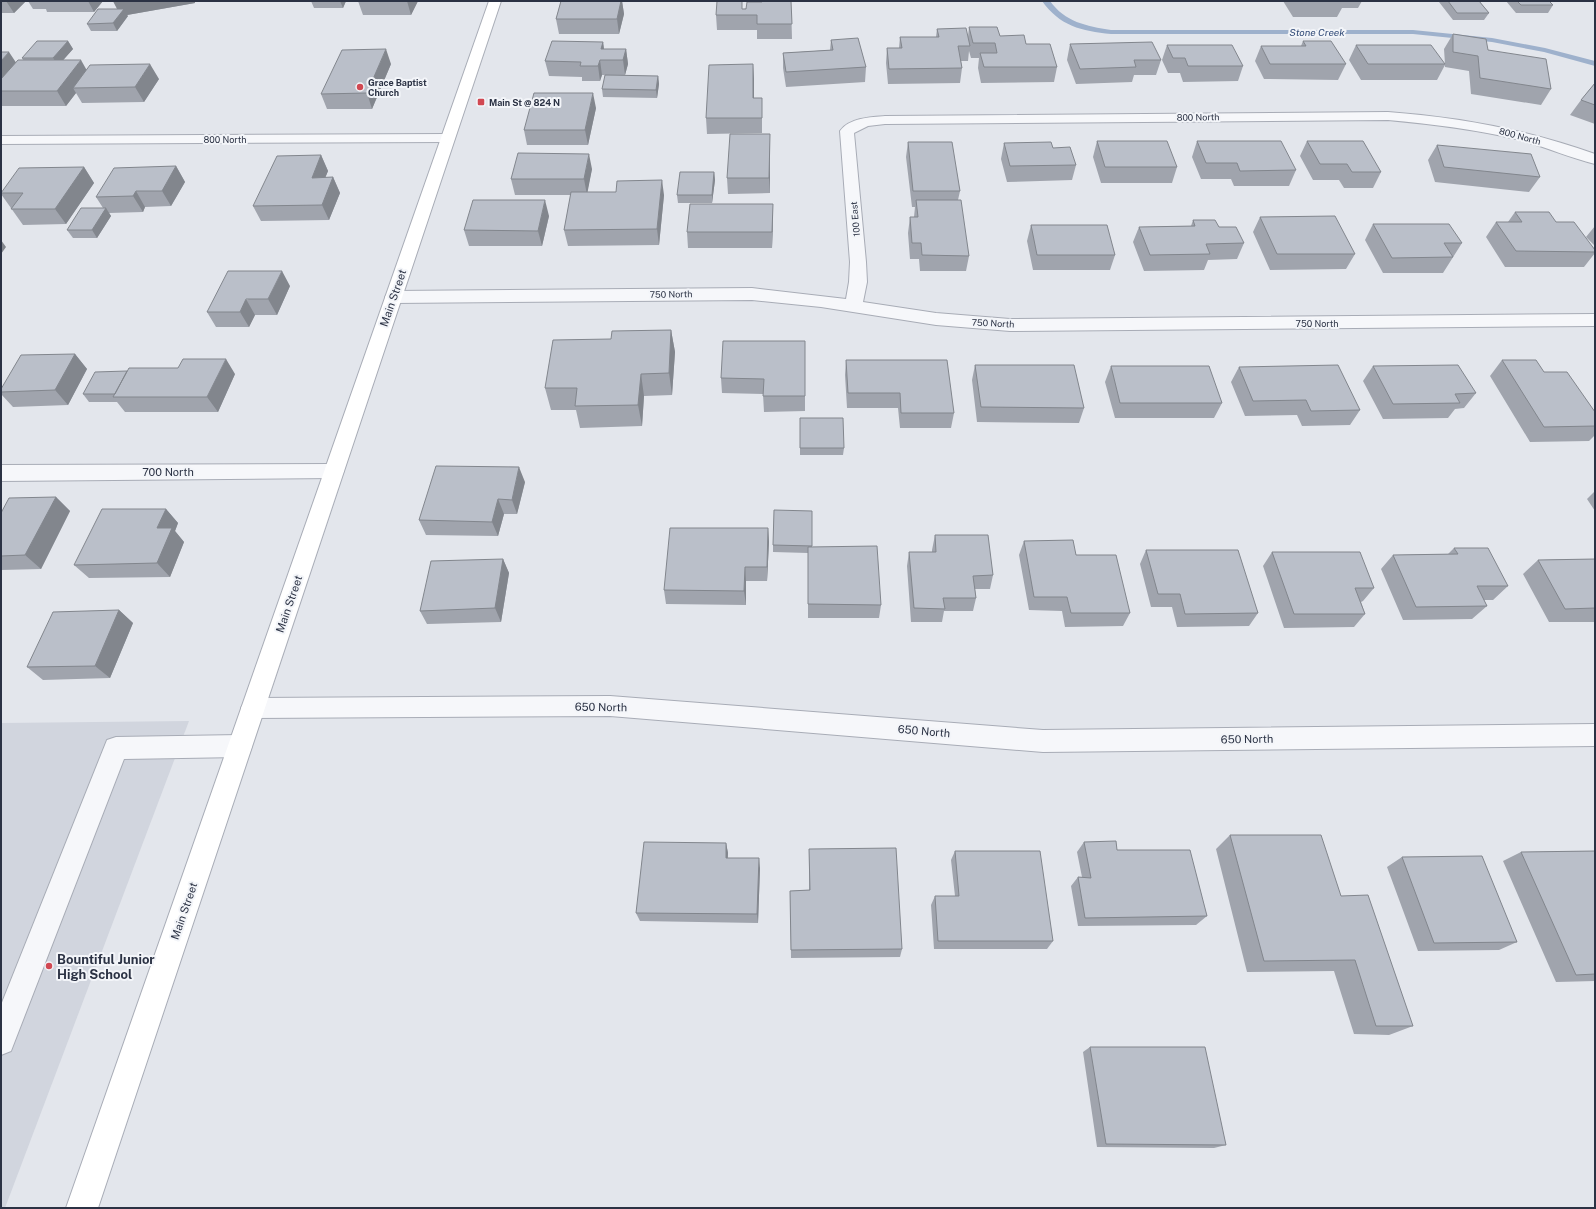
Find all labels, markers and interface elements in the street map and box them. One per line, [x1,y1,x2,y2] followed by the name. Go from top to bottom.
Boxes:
[1289,26,1345,38] water label: Stone Creek
[368,77,427,98] place label: Grace Baptist Church
[355,82,365,92] marker: Grace Baptist Church
[476,97,486,107] marker: Main St @ 824 N
[489,97,560,108] place label: Main St @ 824 N
[1177,111,1219,123] street label: 800 North
[1498,125,1542,147] street label: 800 North
[204,134,246,145] street label: 800 North
[848,200,862,237] street label: 100 East
[378,268,408,328] street label: Main Street
[650,288,692,300] street label: 750 North
[971,316,1015,330] street label: 750 North
[1296,318,1338,329] street label: 750 North
[142,466,194,478] street label: 700 North
[274,574,304,634] street label: Main Street
[575,701,627,713] street label: 650 North
[897,723,951,739] street label: 650 North
[1221,733,1273,745] street label: 650 North
[169,881,199,941] street label: Main Street
[57,952,155,982] place label: Bountiful Junior High School
[44,961,54,971] marker: Bountiful Junior High School

